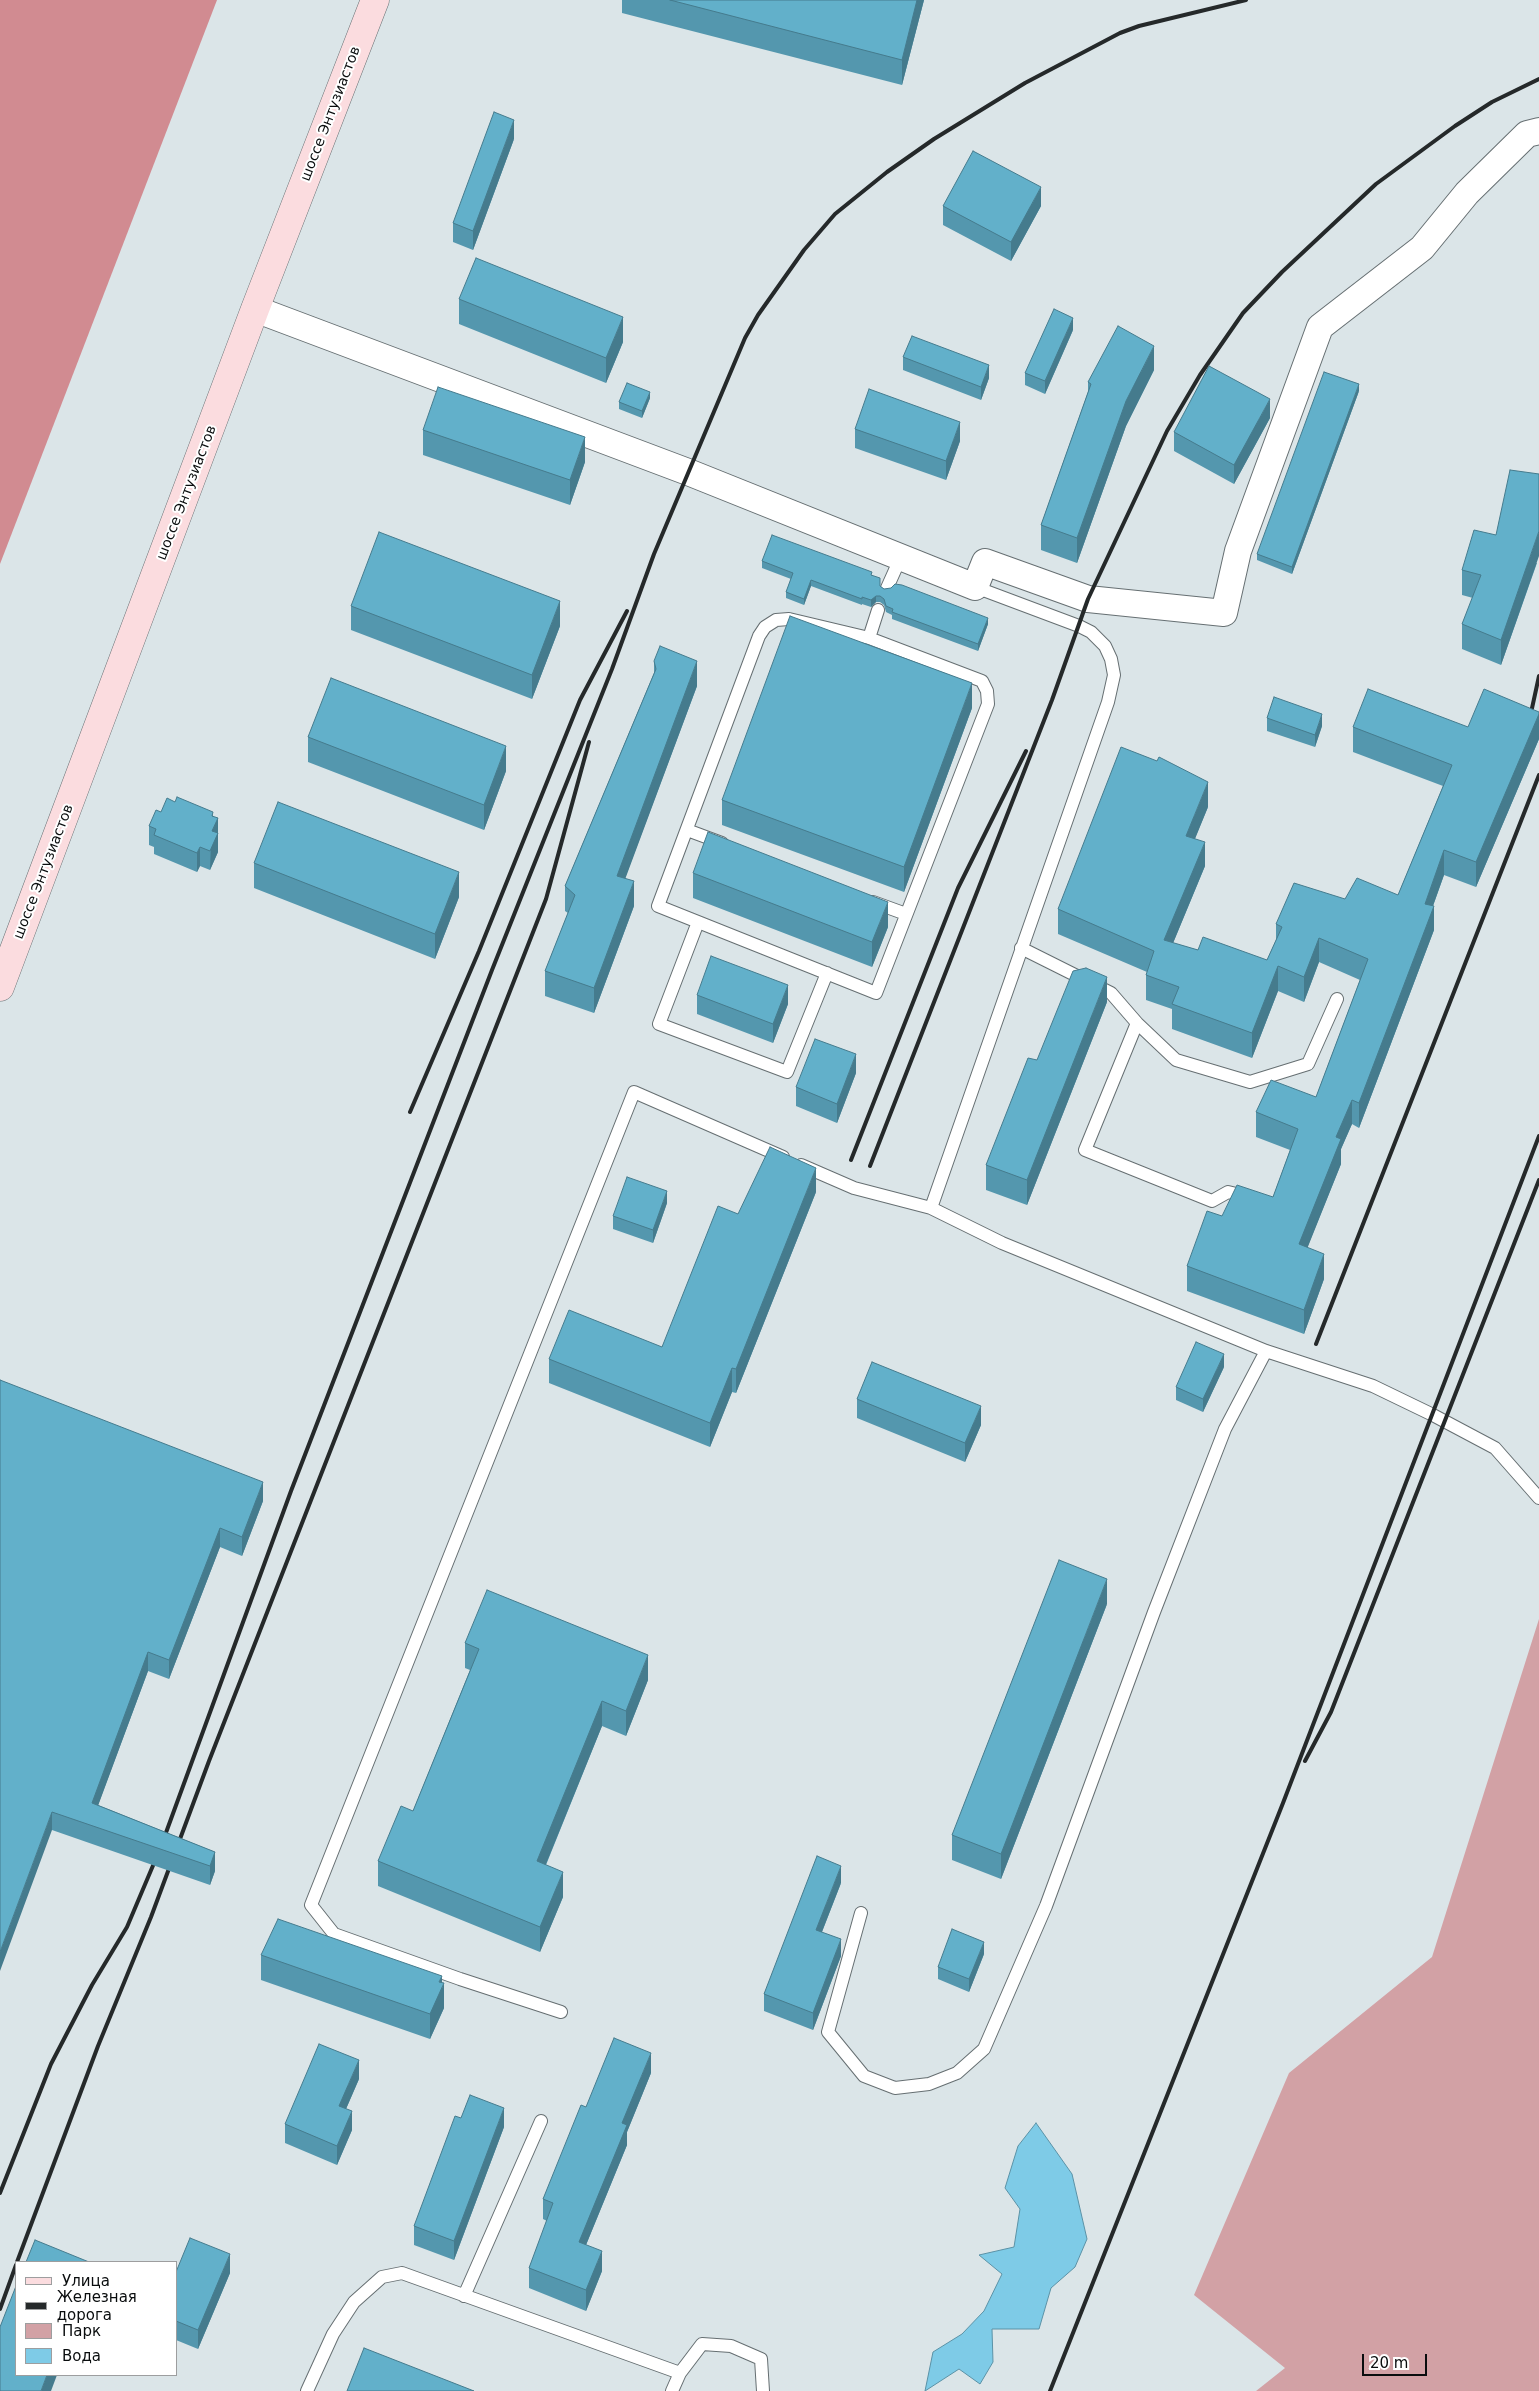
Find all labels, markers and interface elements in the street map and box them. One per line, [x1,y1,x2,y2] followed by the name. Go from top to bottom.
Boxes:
[298,44,364,184] street label: шоссе Энтузиастов
[154,423,220,563] street label: шоссе Энтузиастов
[11,802,77,942] street label: шоссе Энтузиастов
[15,2261,178,2376] legend
[62,2272,110,2290] text: Улица
[57,2288,137,2324] text: Железная дорога
[62,2322,101,2340] text: Парк
[1364,2344,1429,2376] scale bar
[62,2347,101,2365] text: Вода
[1370,2354,1408,2372] text: 20 m

